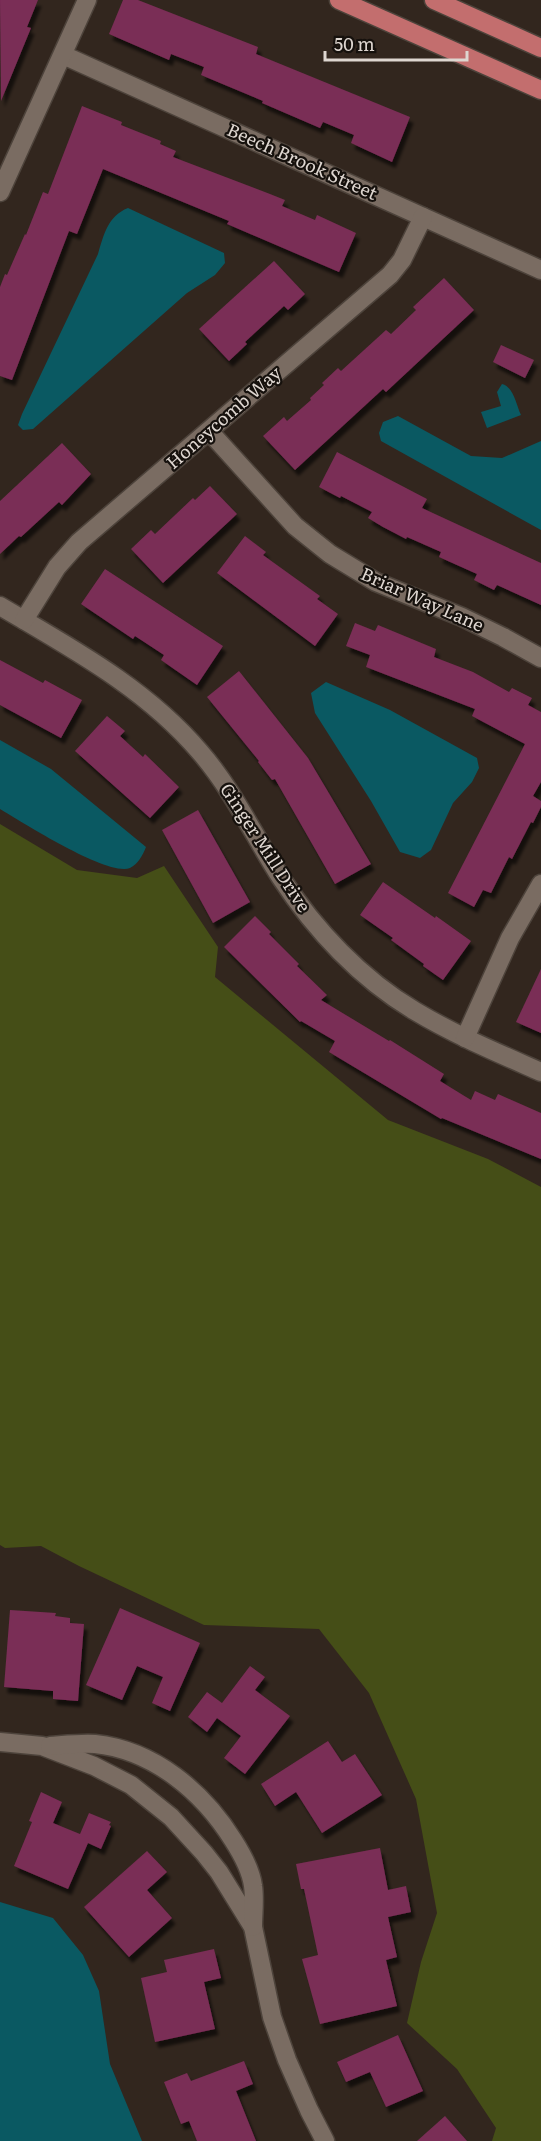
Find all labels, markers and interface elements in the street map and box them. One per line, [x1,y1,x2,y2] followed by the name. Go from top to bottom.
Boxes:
[325,24,468,62] scale bar
[334,30,375,57] text: 50 m
[223,115,383,206] street label: Beech Brook Street
[159,359,287,475] street label: Honeycomb Way
[357,559,489,638] street label: Briar Way Lane
[214,777,318,917] street label: Ginger Mill Drive

